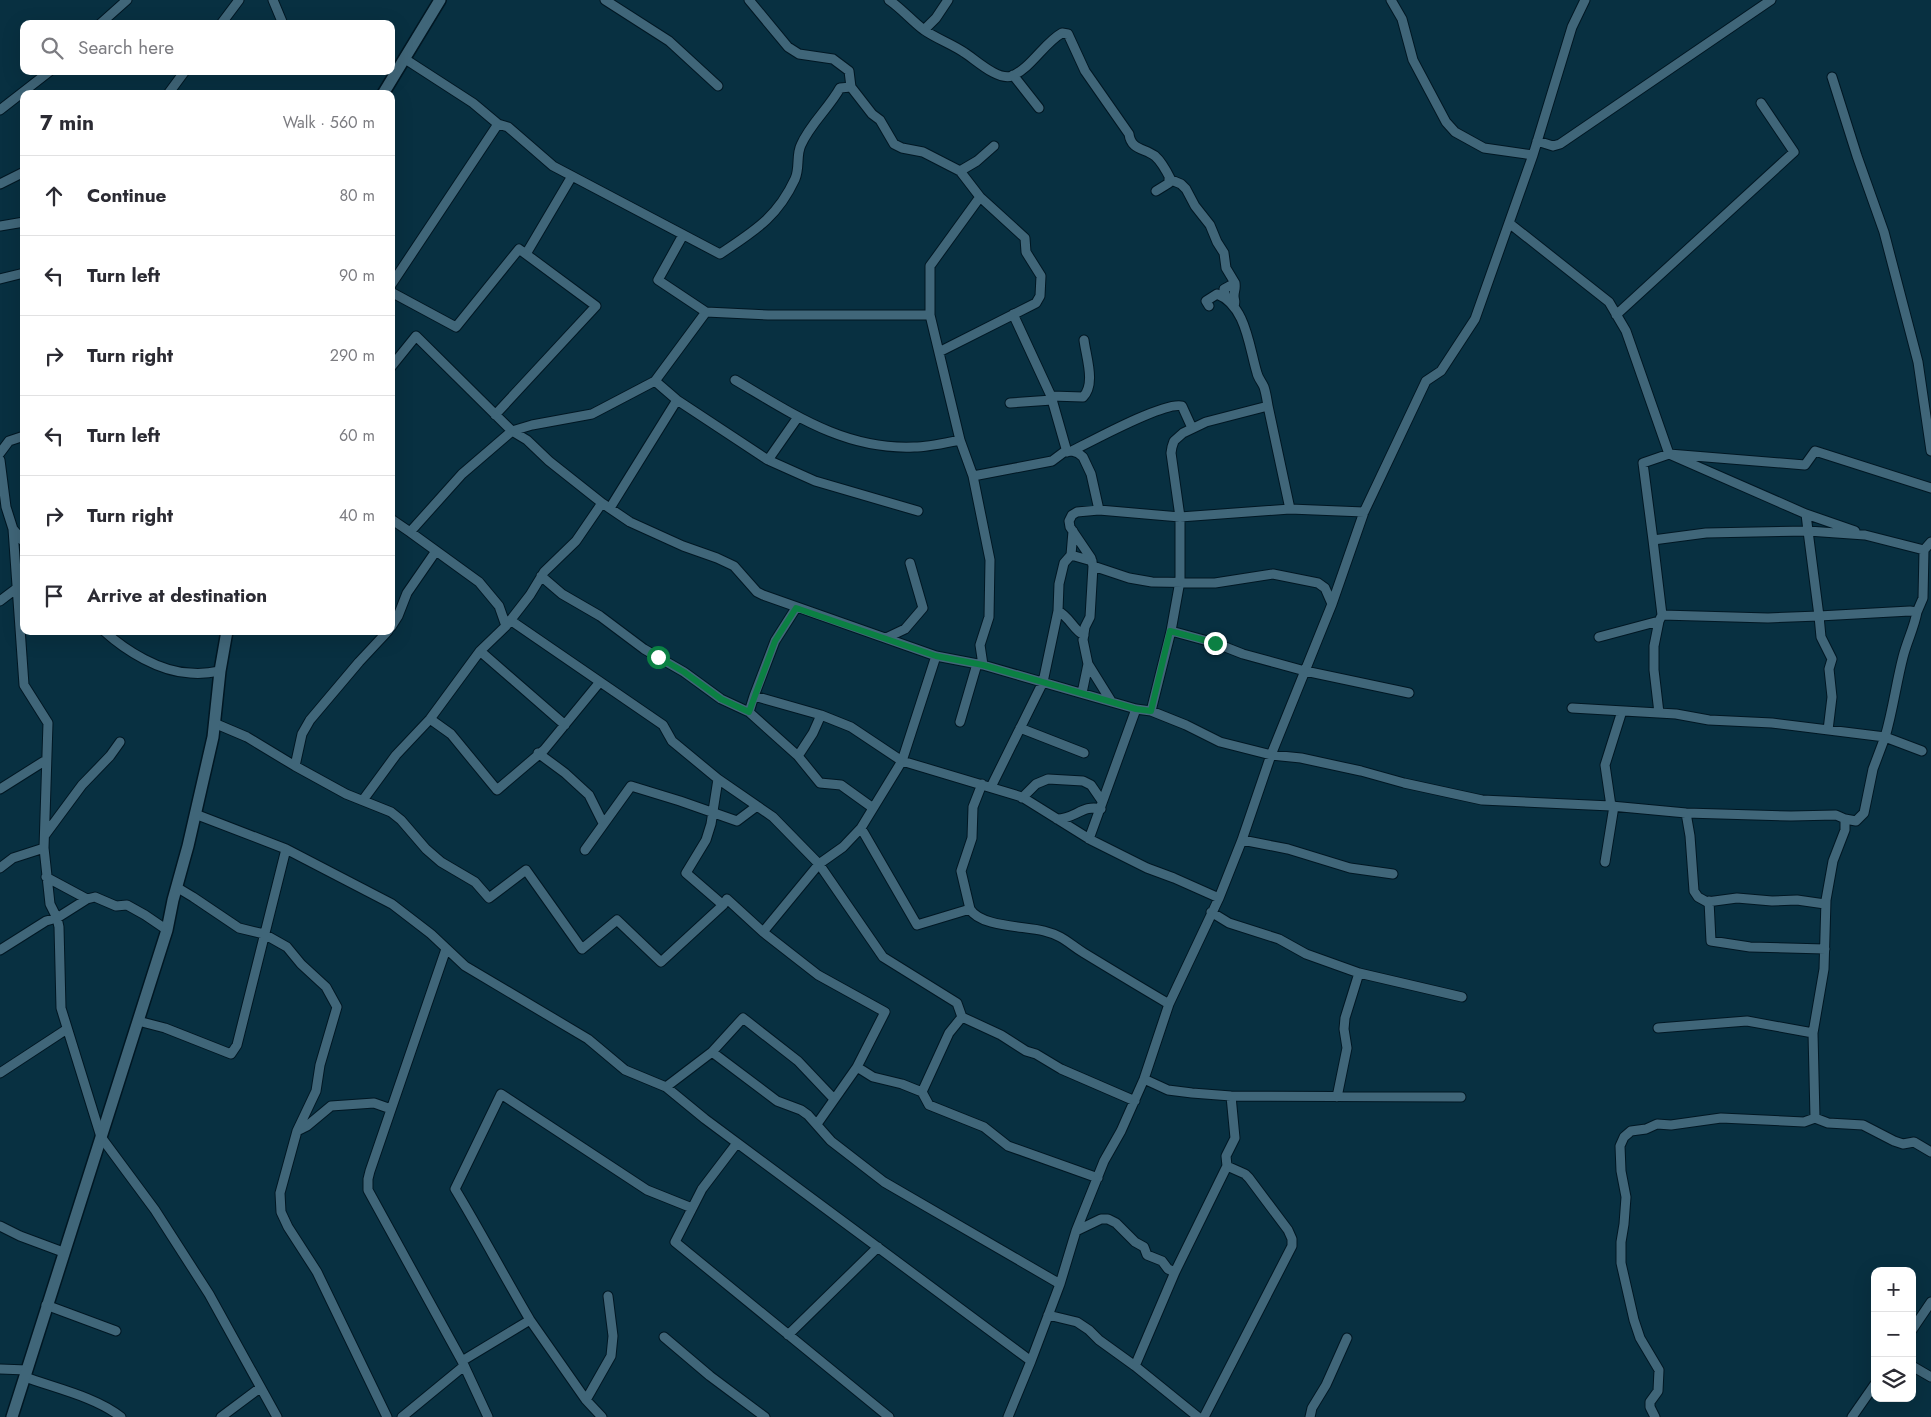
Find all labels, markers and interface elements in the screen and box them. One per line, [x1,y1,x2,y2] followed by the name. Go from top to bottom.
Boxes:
[20,20,395,75] search box
[38,34,66,62] icon: search
[78,34,174,61] text: Search here
[40,108,94,138] text: 7 min
[283,111,375,134] text: Walk · 560 m
[40,182,68,210] icon: ahead
[87,182,166,209] text: Continue
[339,184,375,207] text: 80 m
[40,262,68,290] icon: left
[87,262,160,289] text: Turn left
[339,264,375,287] text: 90 m
[40,342,68,370] icon: right
[87,342,173,369] text: Turn right
[330,344,375,367] text: 290 m
[40,422,68,450] icon: left
[87,422,160,449] text: Turn left
[339,424,375,447] text: 60 m
[40,502,68,530] icon: right
[87,502,173,529] text: Turn right
[339,504,375,527] text: 40 m
[40,582,68,610] icon: arrive
[87,582,267,609] text: Arrive at destination
[1204,632,1227,655] route end
[647,646,670,669] route start
[1871,1267,1916,1402] map controls
[1871,1267,1916,1312] button: +
[1871,1312,1916,1357] button: −
[1871,1357,1916,1402] button: layers

